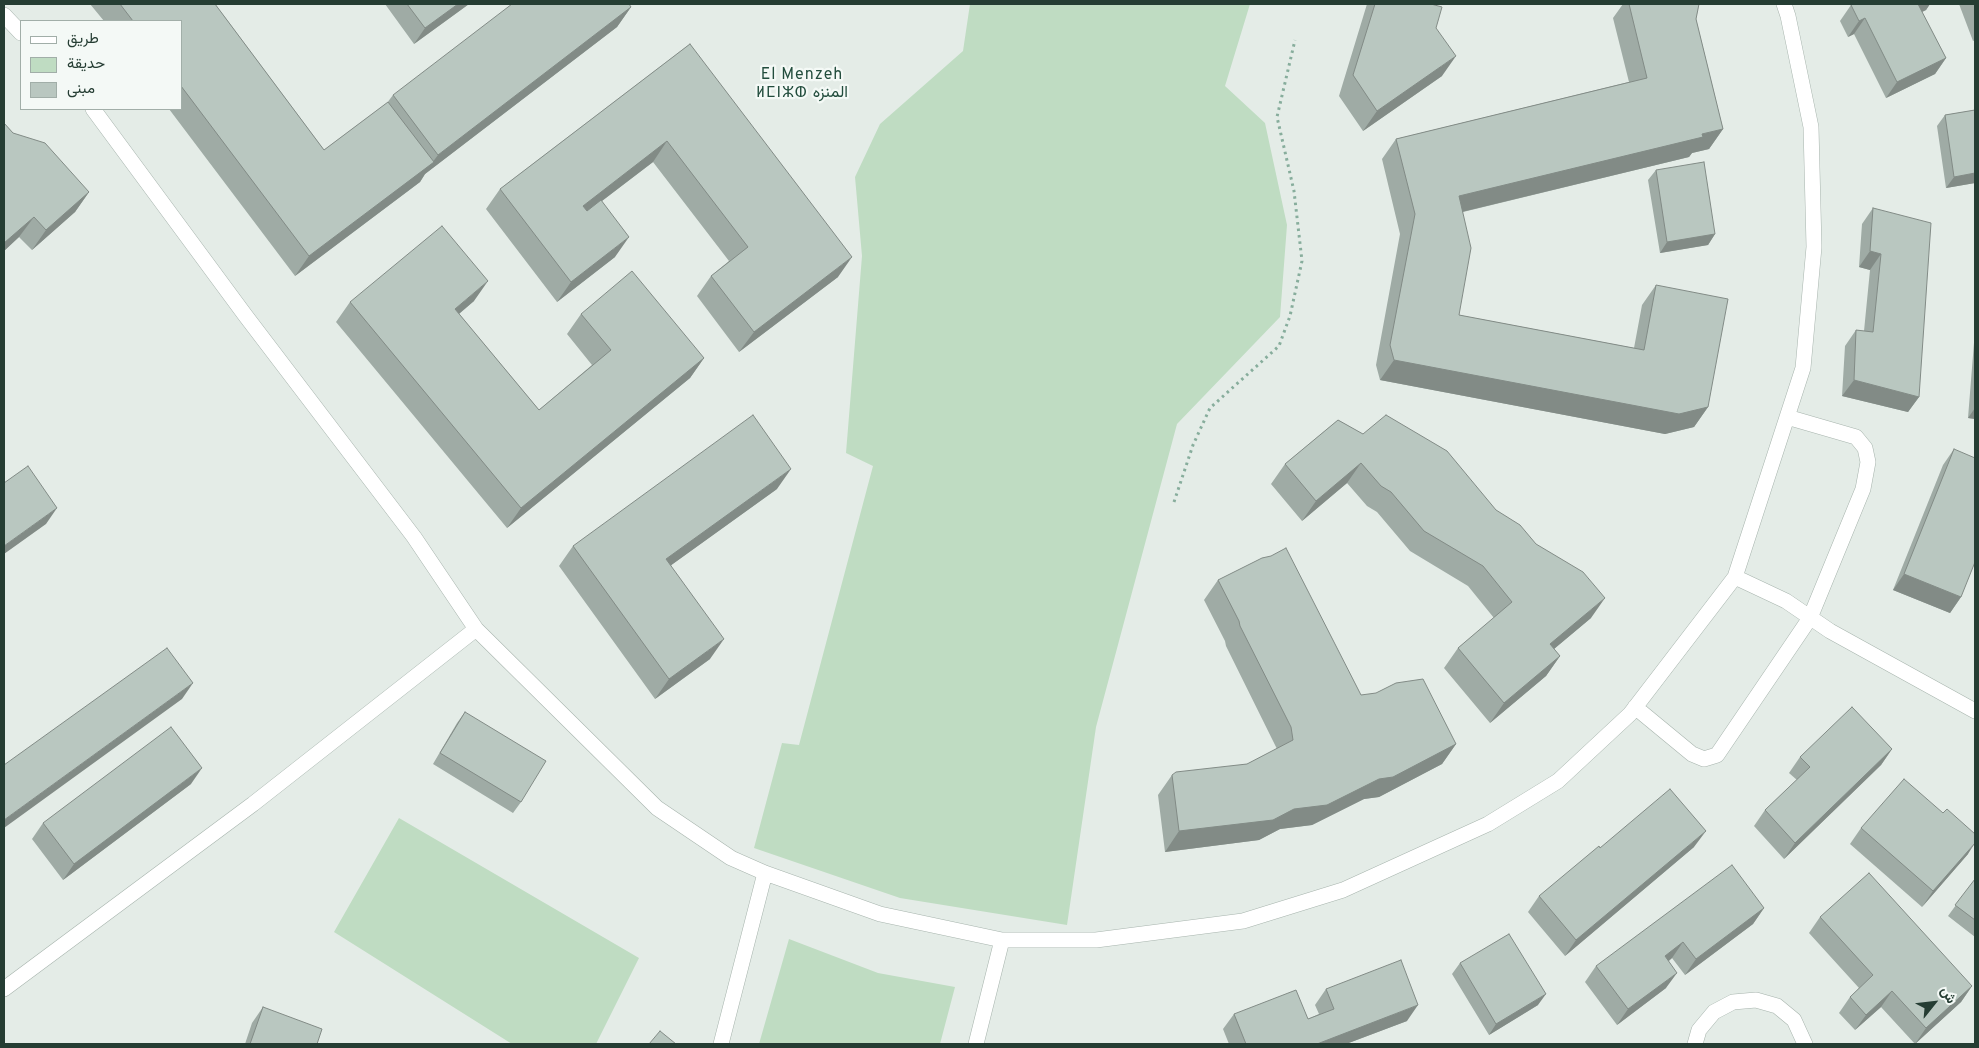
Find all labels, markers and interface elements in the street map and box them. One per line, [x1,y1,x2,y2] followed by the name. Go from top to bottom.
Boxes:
[20,20,182,110] legend
[67,30,99,49] text: طريق
[67,55,105,74] text: حديقة
[759,66,845,104] district label: El Menzeh ⵍⵎⵏⵣⵀ المنزه
[67,80,95,99] text: مبنى
[1909,978,1959,1028] north arrow
[1936,984,1959,1007] text: ش

